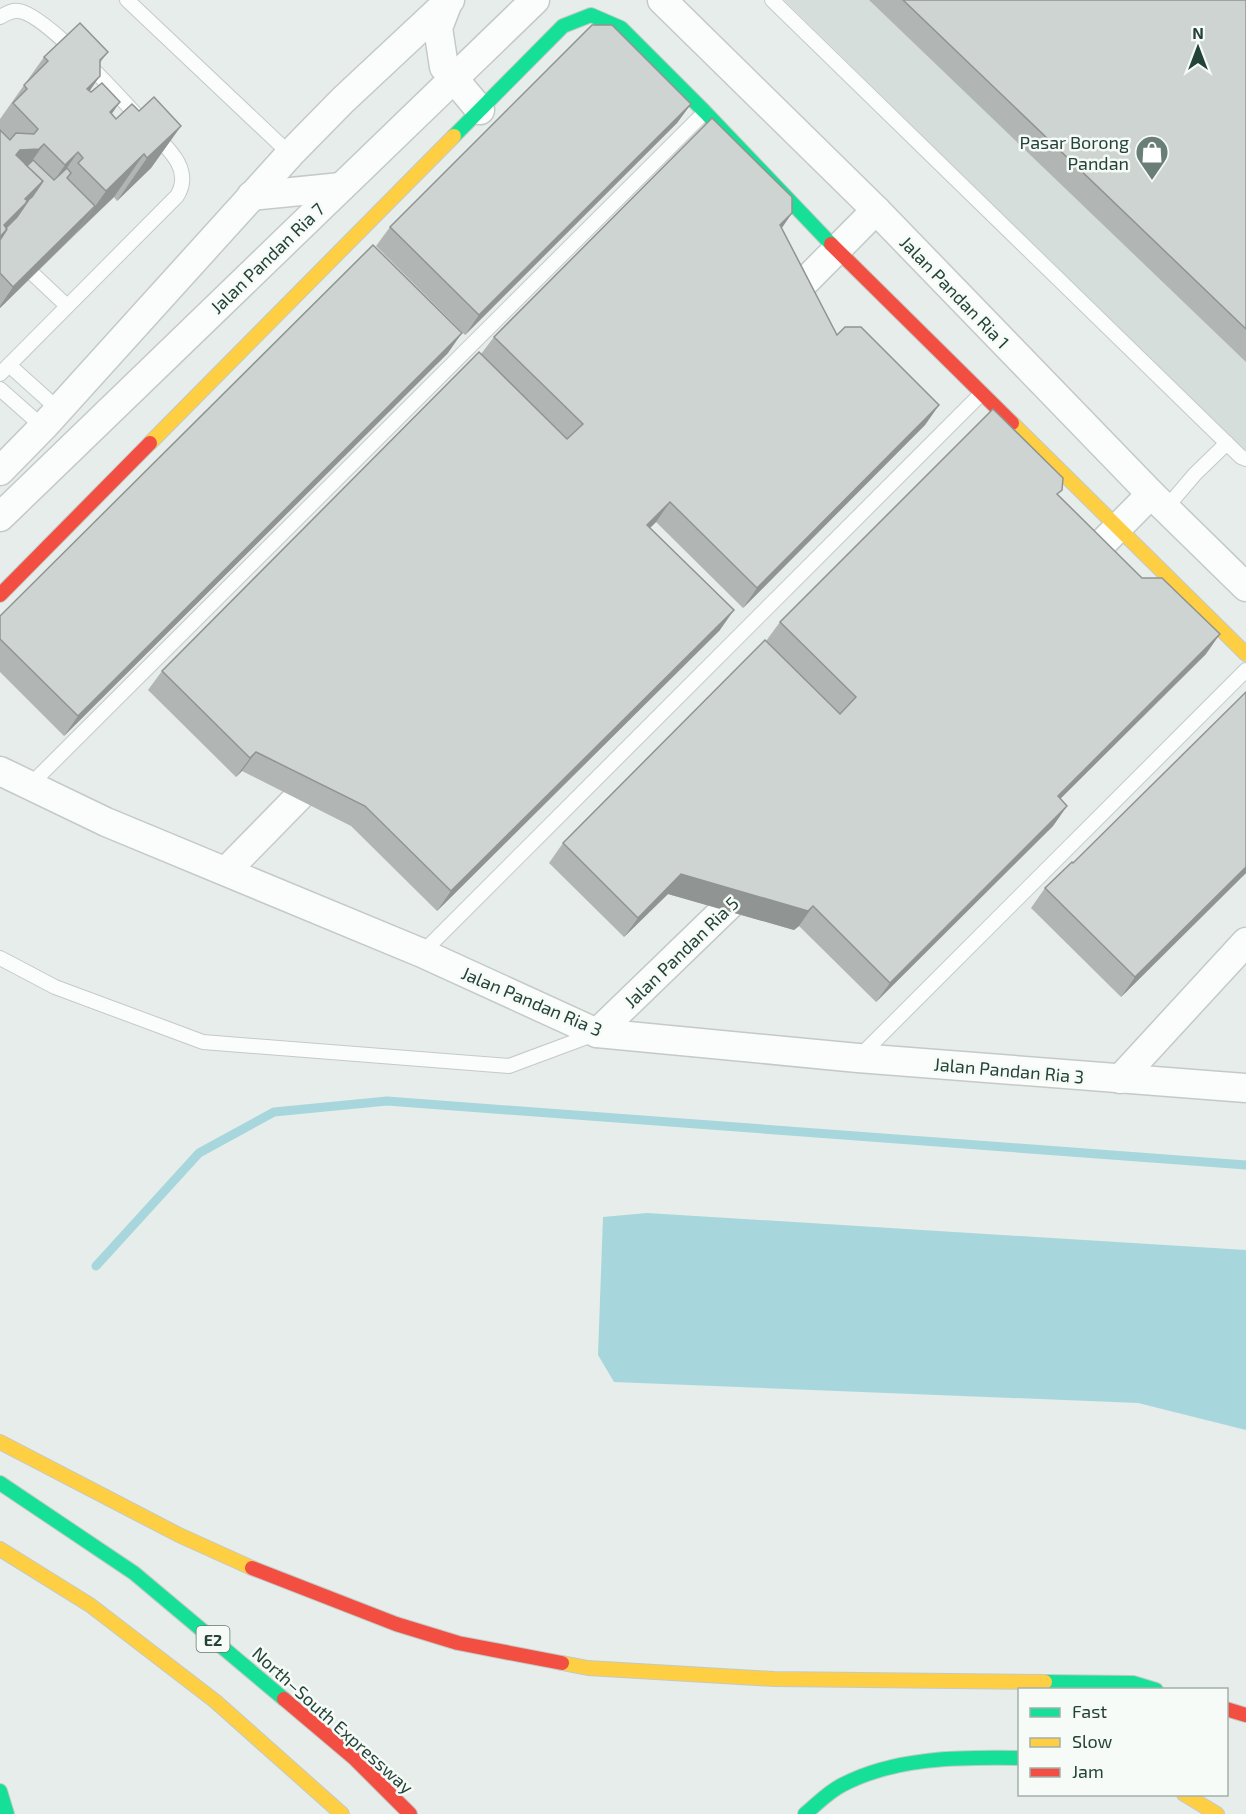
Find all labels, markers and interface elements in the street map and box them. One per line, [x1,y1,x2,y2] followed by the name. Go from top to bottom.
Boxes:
[1168,18,1228,78] north arrow
[1192,23,1204,42] text: N
[1020,131,1129,174] place label: Pasar Borong Pandan
[1134,134,1170,181] shop icon: Pasar Borong Pandan
[205,198,329,318] street label: Jalan Pandan Ria 7
[896,231,1014,353] street label: Jalan Pandan Ria 1
[619,892,743,1012] street label: Jalan Pandan Ria 5
[458,961,606,1041] street label: Jalan Pandan Ria 3
[933,1052,1085,1088] street label: Jalan Pandan Ria 3
[196,1626,230,1652] road number: E2
[248,1642,418,1798] street label: North–South Expressway
[1018,1688,1228,1796] legend
[1072,1700,1107,1722] text: Fast
[1072,1730,1113,1752] text: Slow
[1072,1760,1104,1782] text: Jam

